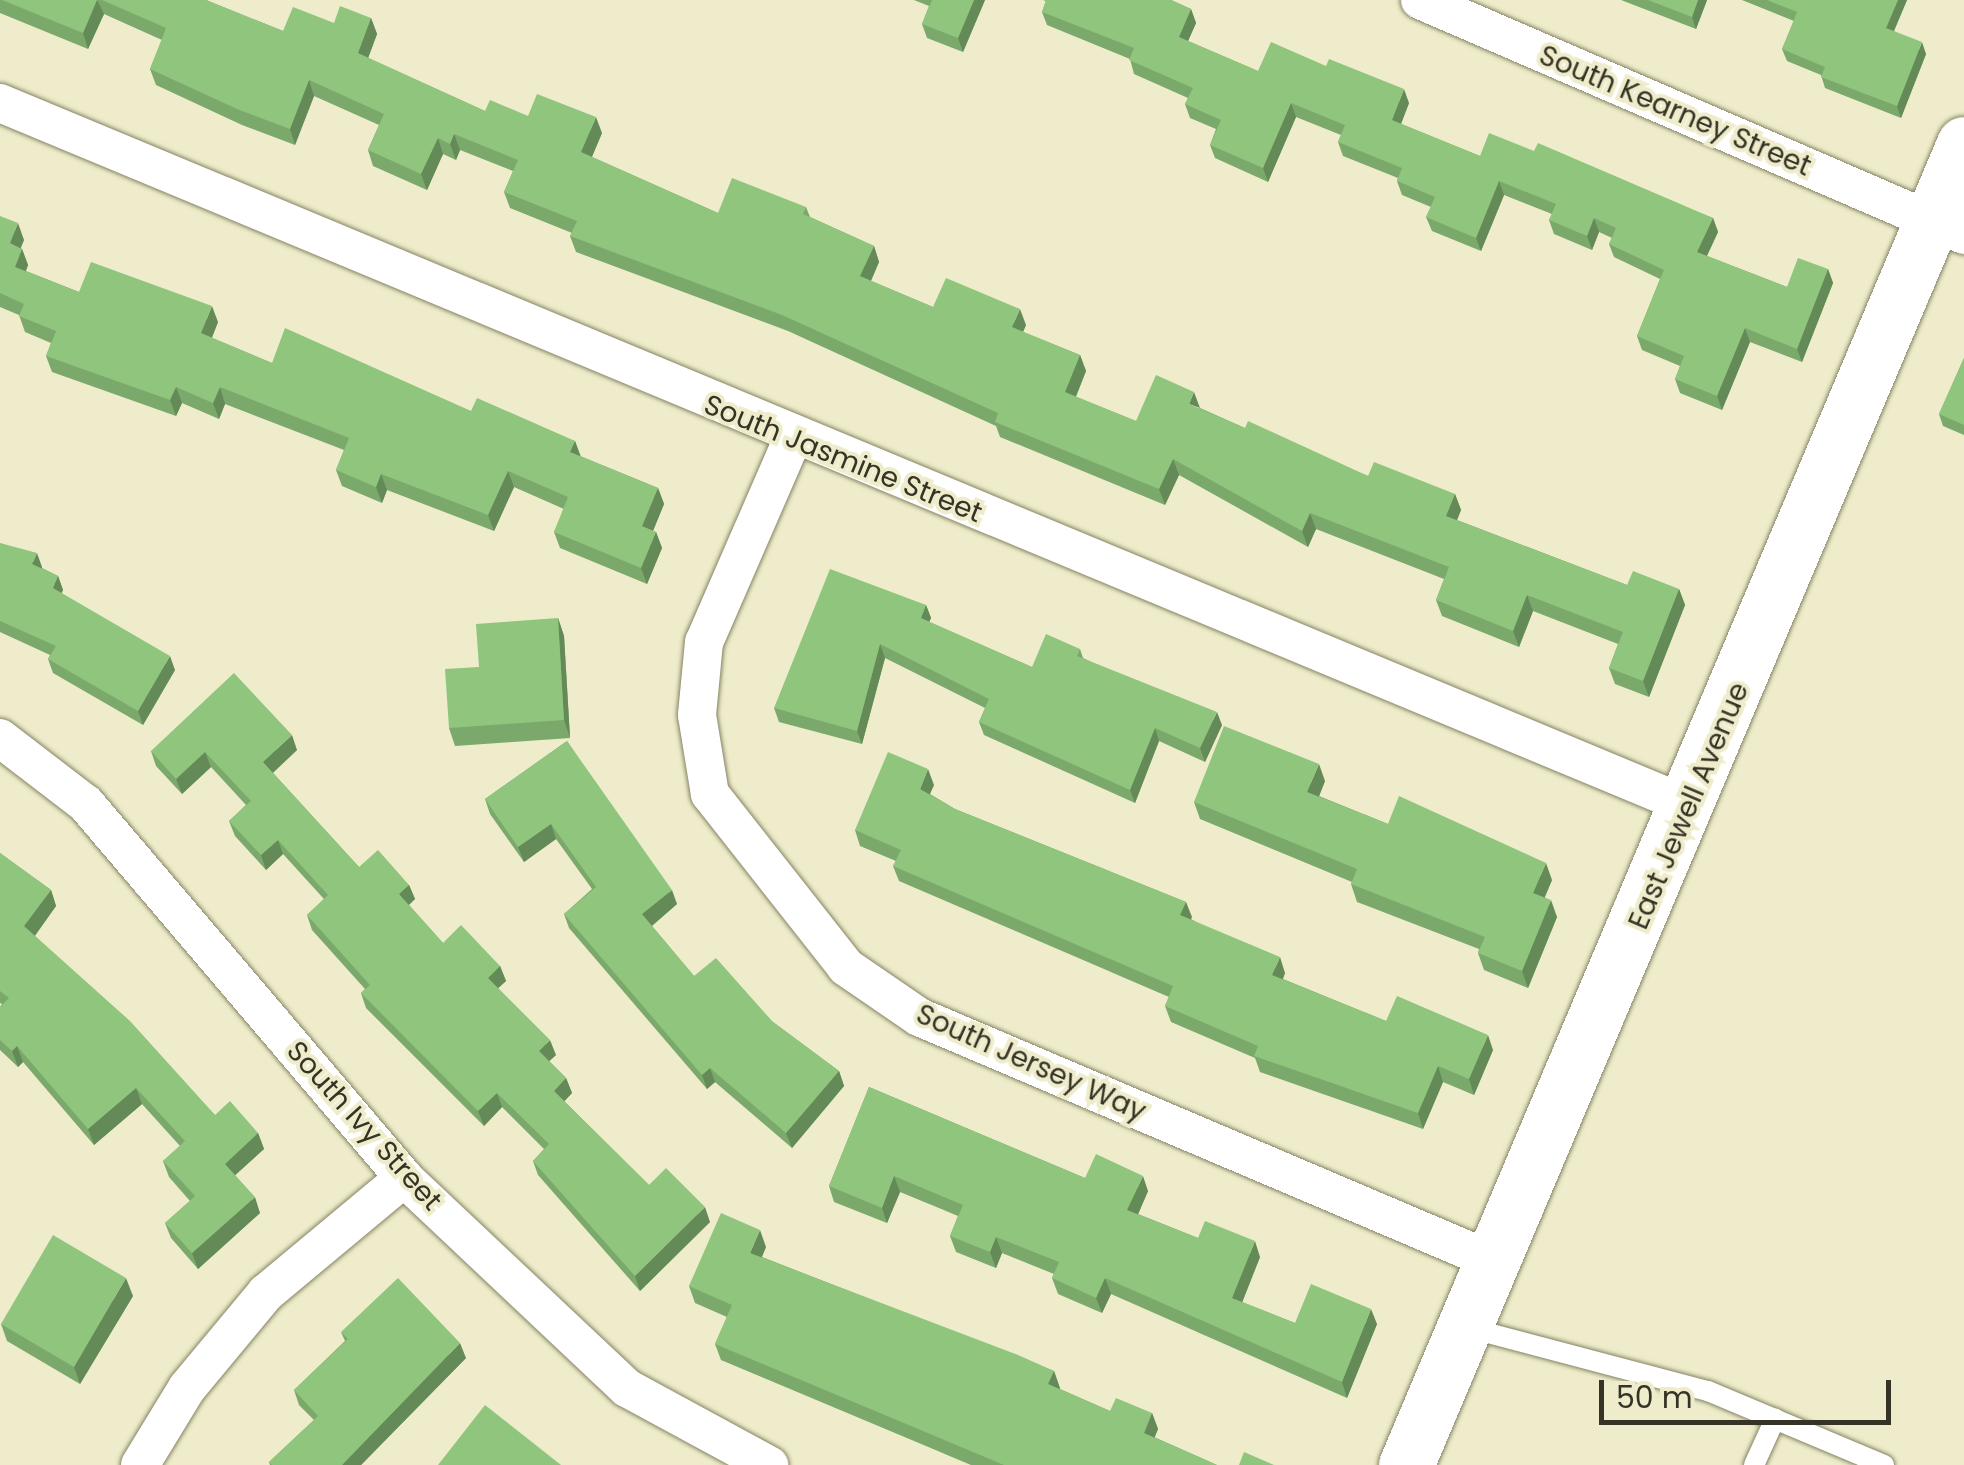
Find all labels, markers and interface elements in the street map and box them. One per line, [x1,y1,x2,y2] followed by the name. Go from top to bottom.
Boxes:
[1534,39,1816,183] street label: South Kearney Street
[699,388,987,530] street label: South Jasmine Street
[1622,678,1756,934] street label: East Jewell Avenue
[911,997,1151,1129] street label: South Jersey Way
[279,1035,449,1217] street label: South Ivy Street
[1604,1360,1896,1422] scale bar
[1616,1376,1693,1419] text: 50 m

